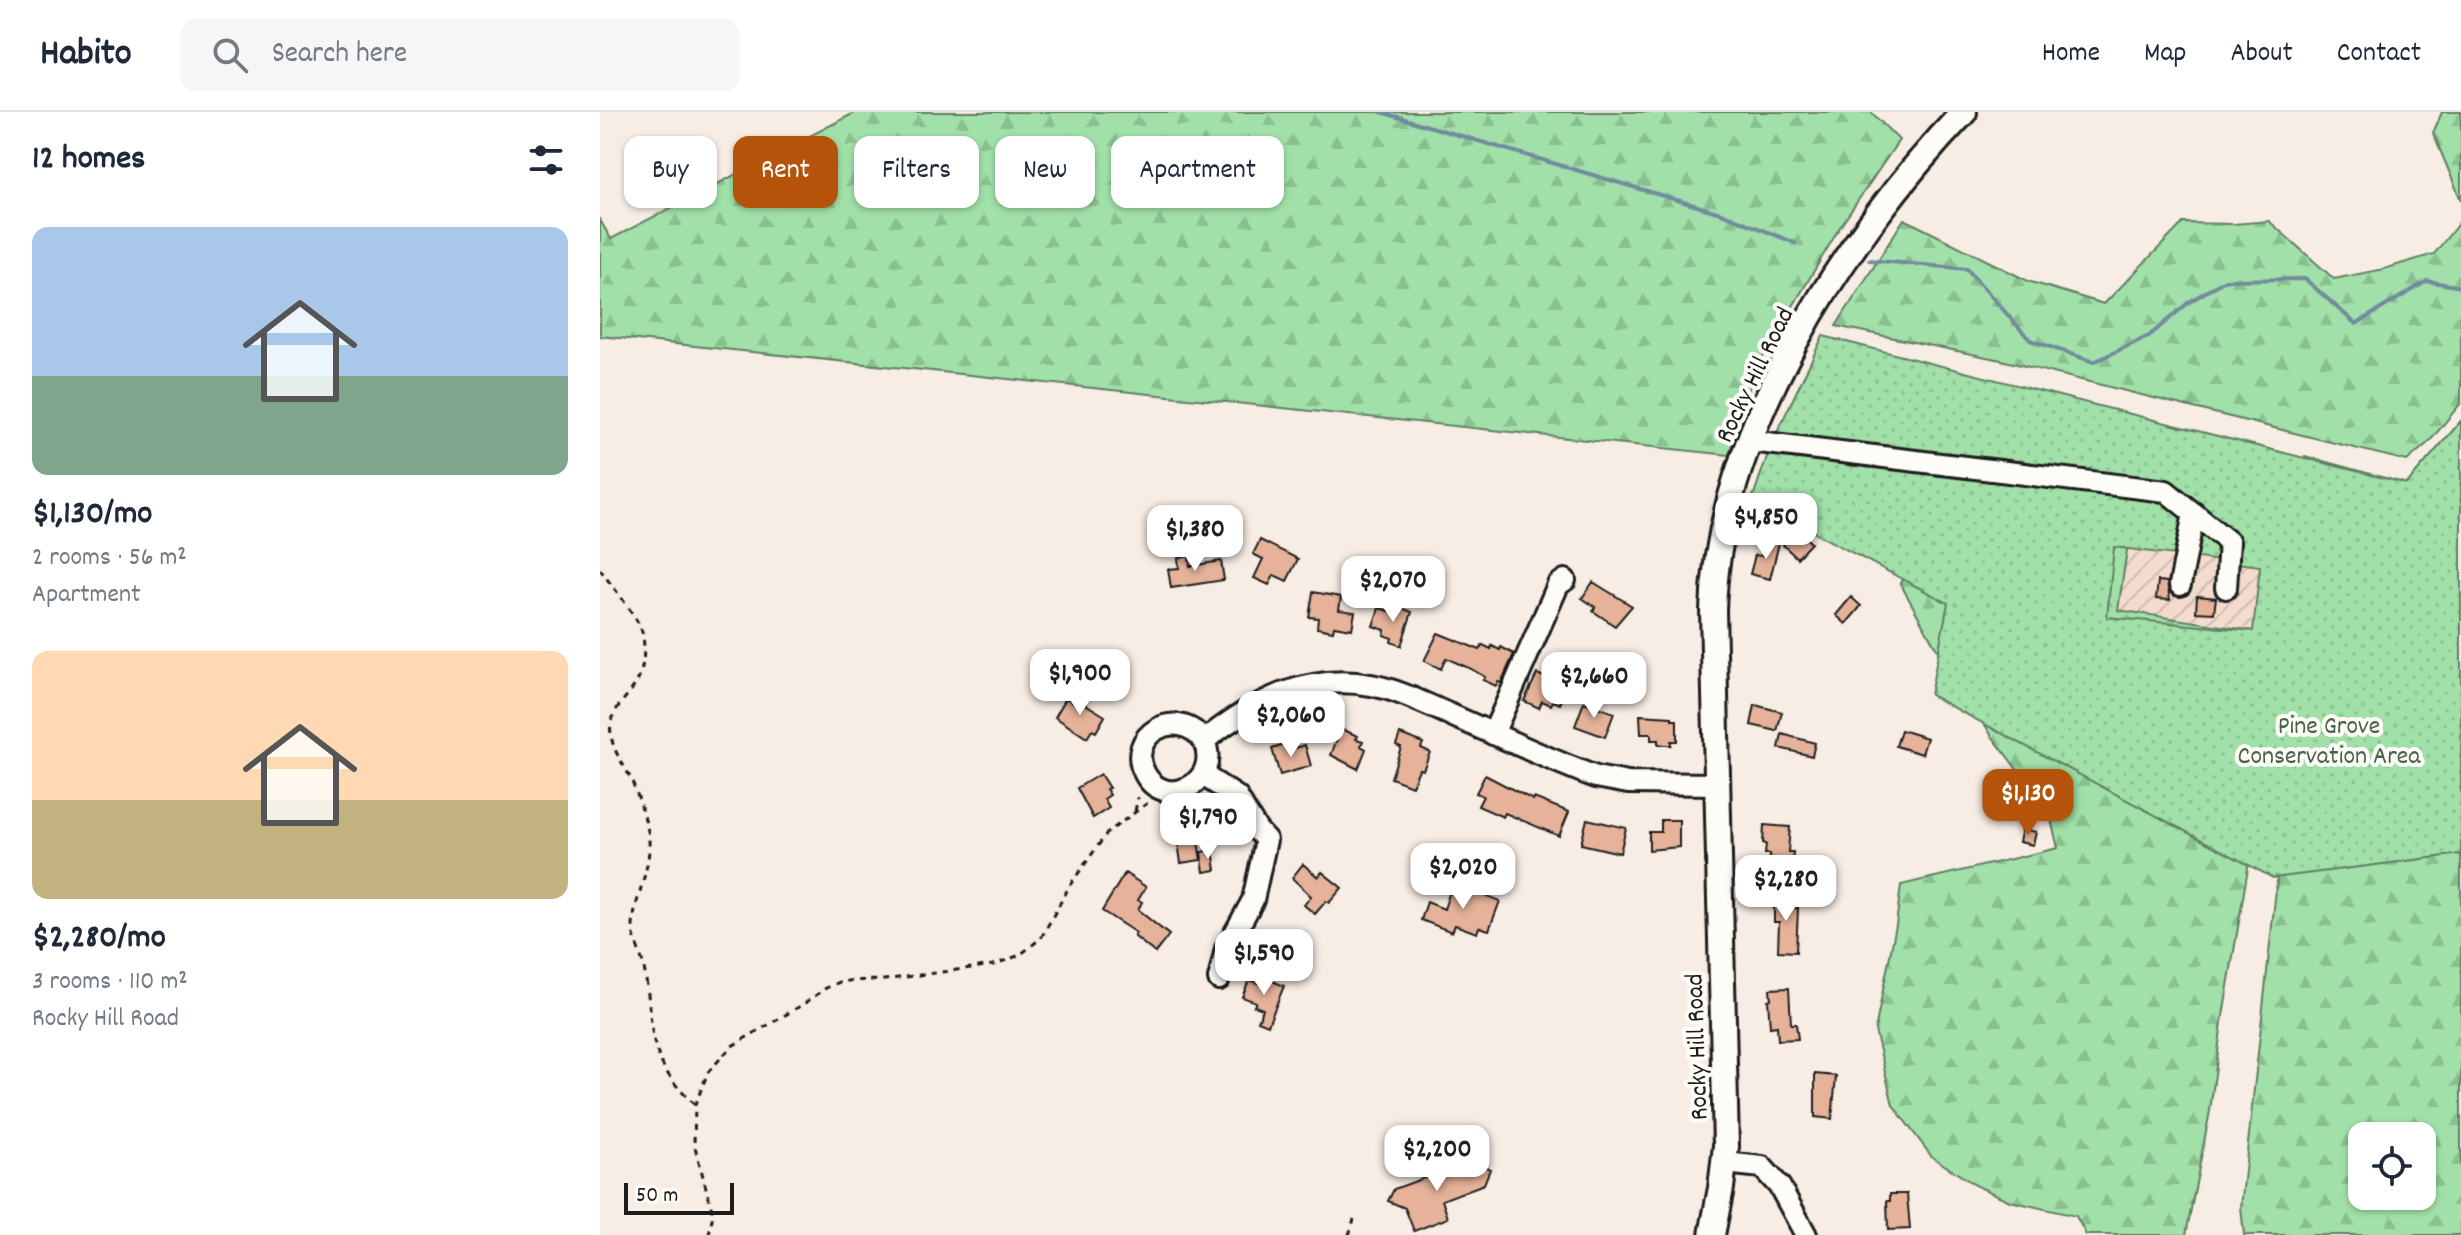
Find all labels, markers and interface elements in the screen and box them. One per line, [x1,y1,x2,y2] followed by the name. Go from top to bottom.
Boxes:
[180,19,740,91] search box
[40,28,132,83] text: Habito
[208,33,252,77] icon: search
[272,34,407,77] text: Search here
[2042,35,2100,75] text: Home
[2144,35,2186,75] text: Map
[2230,35,2293,75] text: About
[2337,35,2421,75] text: Contact
[32,136,145,185] text: 12 homes
[624,136,717,208] chip: Buy
[733,136,838,208] chip: Rent
[854,136,979,208] chip: Filters
[995,136,1095,208] chip: New
[1111,136,1284,208] chip: Apartment
[524,138,568,182] icon: filters
[228,279,372,423] icon: home
[1707,301,1805,450] street label: Rocky Hill Road
[32,491,152,540] text: $1,130/mo
[1701,493,1831,561] pin: $4,850
[1733,500,1799,537] text: $4,850
[1130,505,1260,573] pin: $1,380
[1165,512,1225,549] text: $1,380
[32,540,187,577] text: 2 rooms · 56 m²
[1328,556,1458,624] pin: $2,070
[1359,563,1427,600] text: $2,070
[32,577,141,614] text: Apartment
[1015,649,1145,717] pin: $1,900
[1529,652,1659,720] pin: $2,660
[1048,656,1112,693] text: $1,900
[1559,659,1629,696] text: $2,660
[1226,691,1356,759] pin: $2,060
[1256,698,1326,735] text: $2,060
[228,703,372,847] icon: home
[2238,709,2421,776] park label: Pine Grove Conservation Area
[1963,769,2093,837] pin: $1,130
[2000,776,2056,813] text: $1,130
[1143,793,1273,861] pin: $1,790
[1178,800,1238,837] text: $1,790
[1398,843,1528,911] pin: $2,020
[1428,850,1498,887] text: $2,020
[1721,855,1851,923] pin: $2,280
[1753,862,1819,899] text: $2,280
[32,915,166,964] text: $2,280/mo
[1199,929,1329,997] pin: $1,590
[1233,936,1295,973] text: $1,590
[32,964,188,1001] text: 3 rooms · 110 m²
[1677,973,1720,1121] street label: Rocky Hill Road
[32,1001,179,1038] text: Rocky Hill Road
[2348,1122,2436,1210] map controls
[2348,1122,2436,1210] button: locate
[1372,1125,1502,1193] pin: $2,200
[1402,1132,1472,1169] text: $2,200
[624,1179,734,1215] scale bar
[636,1181,678,1212] text: 50 m

